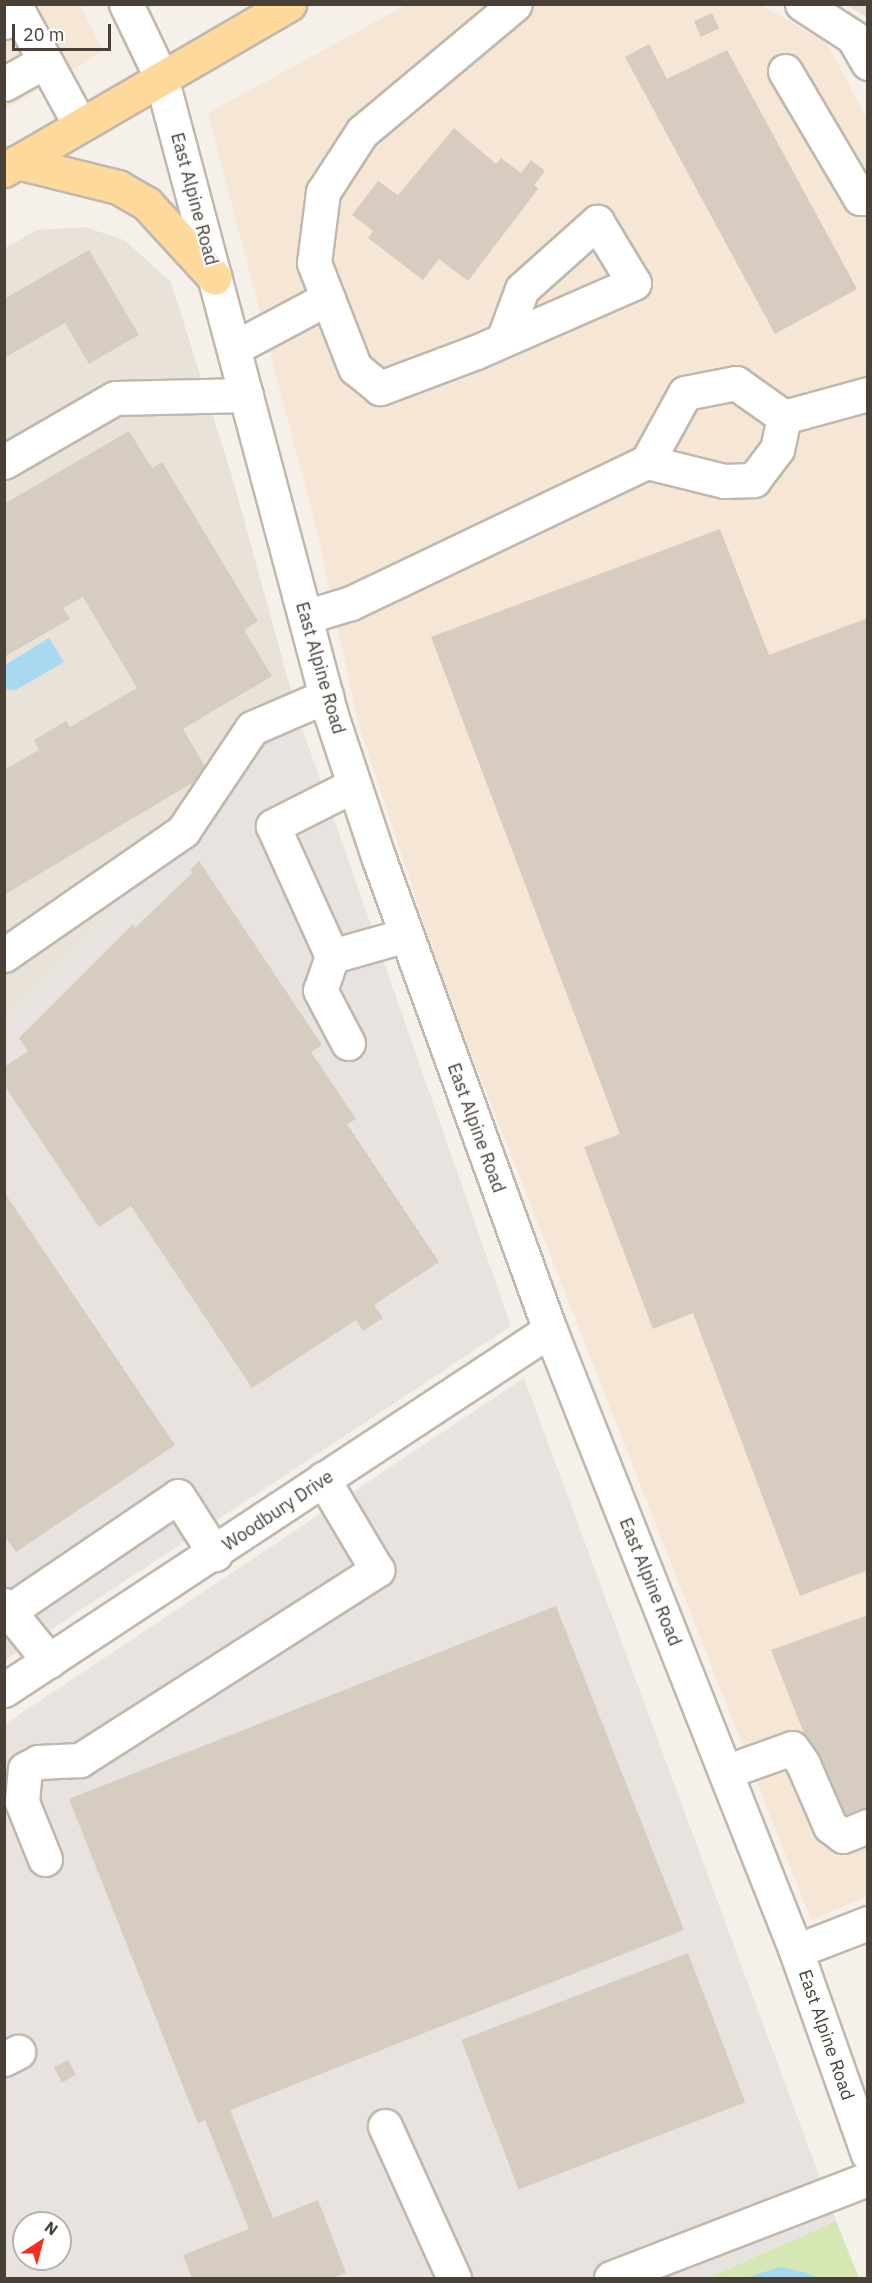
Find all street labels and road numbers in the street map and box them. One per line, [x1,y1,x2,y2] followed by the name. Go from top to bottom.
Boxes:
[166,130,222,268] street label: East Alpine Road
[291,599,349,737] street label: East Alpine Road
[443,1060,509,1196] street label: East Alpine Road
[219,1466,337,1556] street label: Woodbury Drive
[614,1515,686,1649] street label: East Alpine Road
[794,1967,858,2103] street label: East Alpine Road

